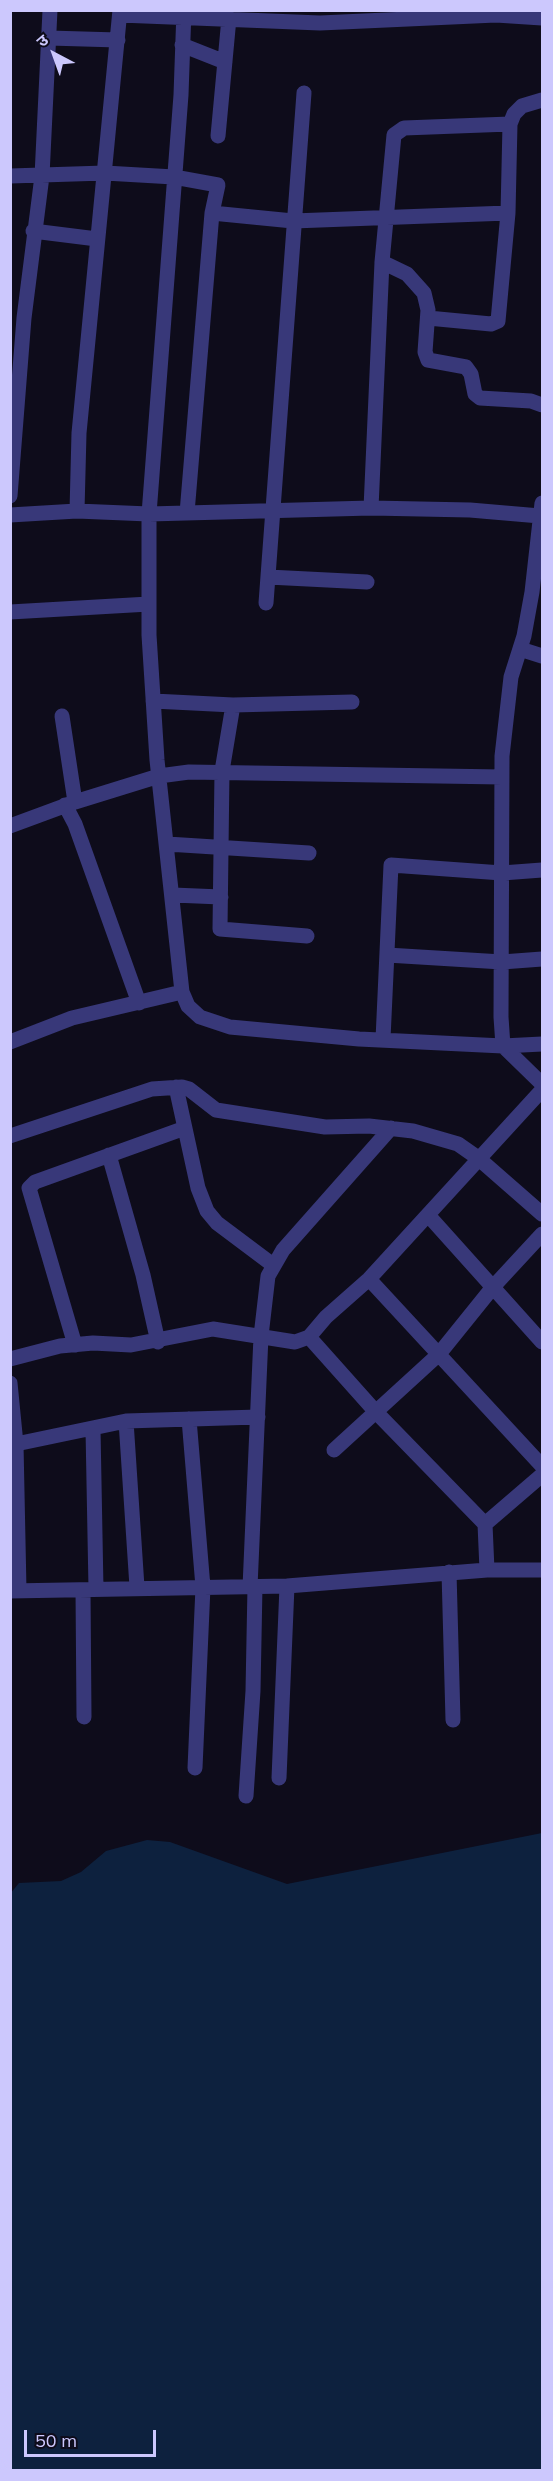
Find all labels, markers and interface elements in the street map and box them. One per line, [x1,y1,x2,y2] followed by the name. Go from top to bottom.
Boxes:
[24,24,84,84] north arrow
[32,30,52,51] text: उ
[27,2418,159,2456] scale bar
[35,2429,77,2452] text: 50 m

